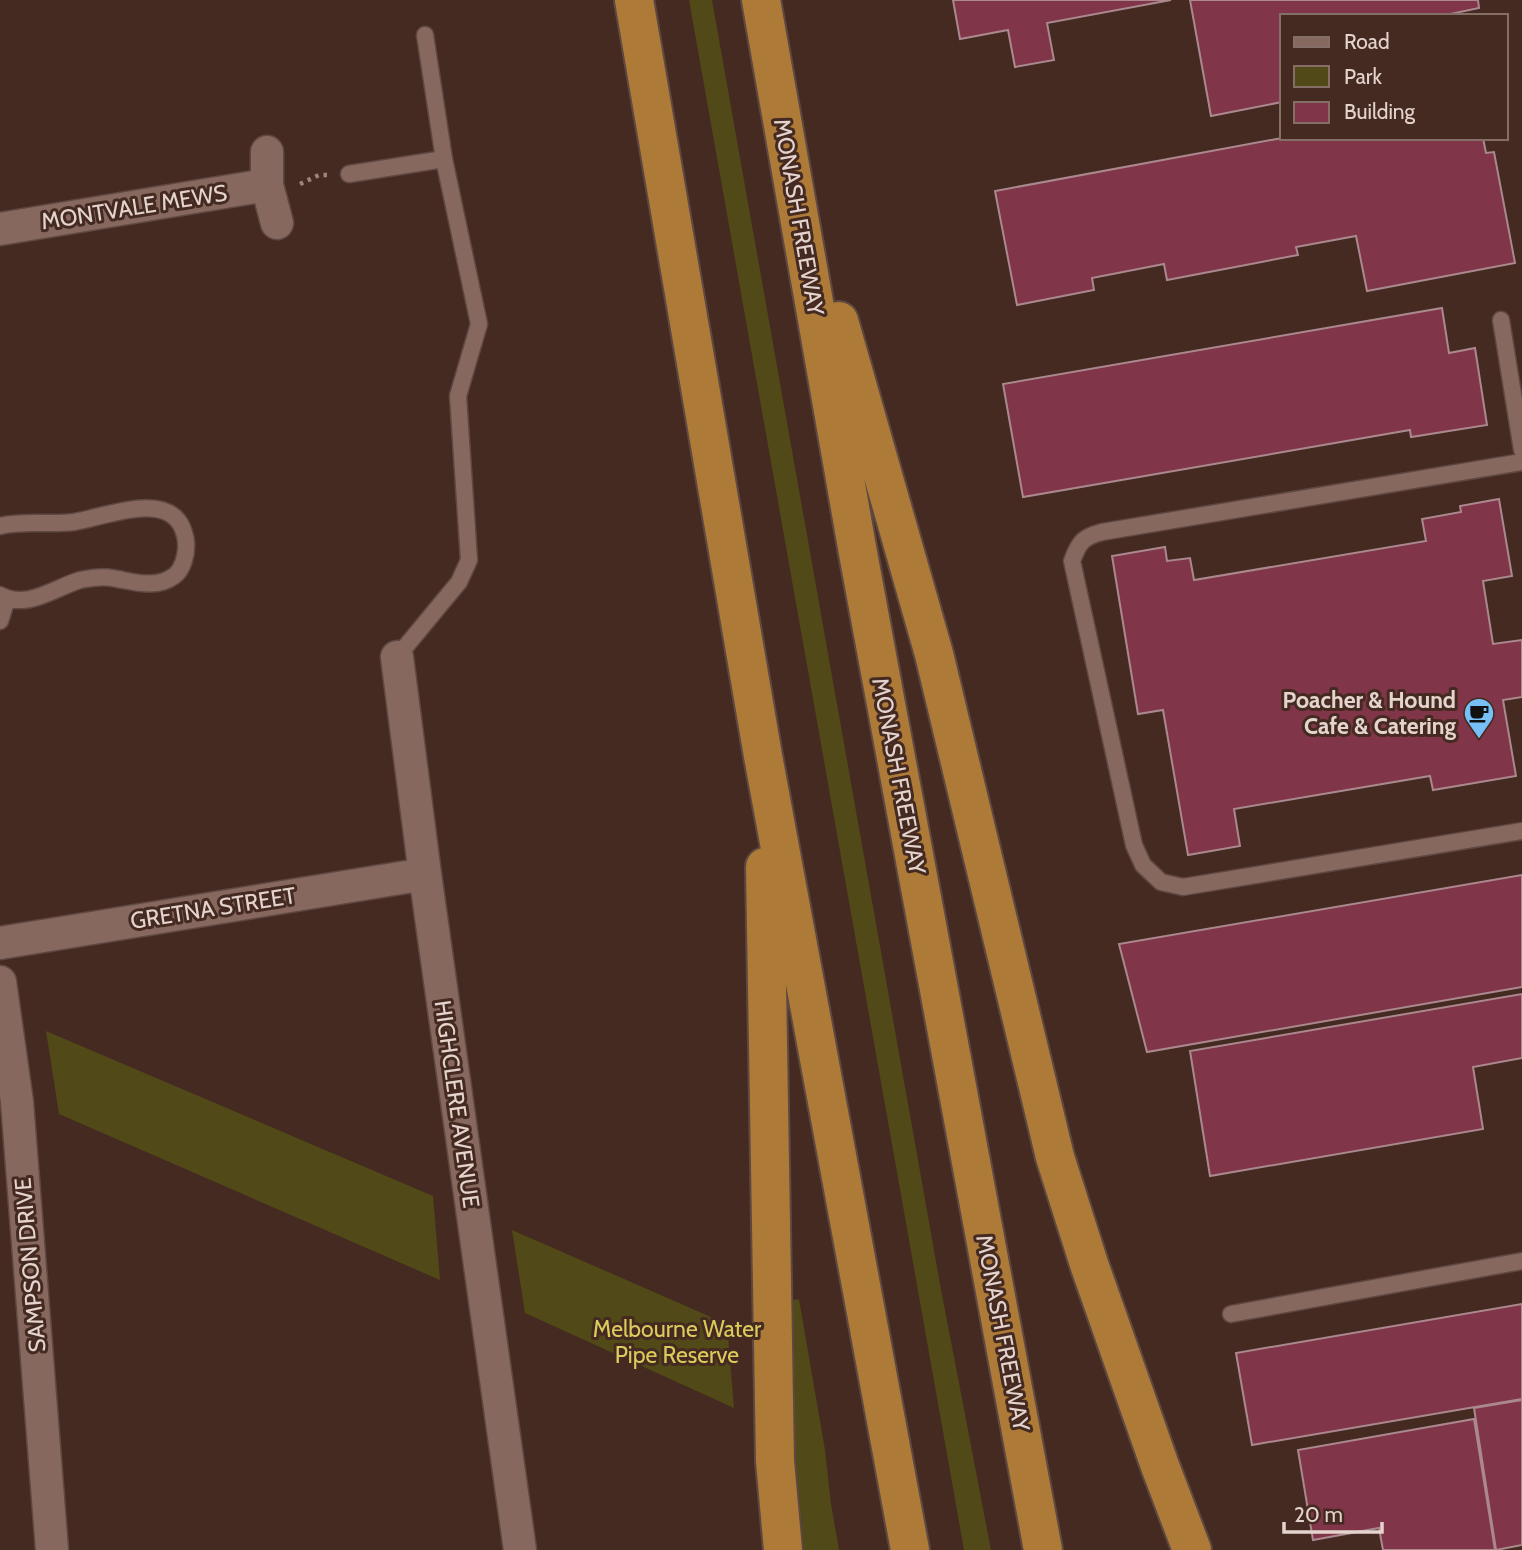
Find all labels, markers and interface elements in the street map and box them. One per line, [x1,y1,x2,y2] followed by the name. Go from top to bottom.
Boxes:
[1280,14,1508,140] legend
[1344,29,1390,54] text: Road
[1344,64,1382,89] text: Park
[1344,99,1416,124] text: Building
[768,116,830,319] street label: MONASH FREEWAY
[39,178,229,236] street label: MONTVALE MEWS
[866,675,932,878] street label: MONASH FREEWAY
[1283,686,1456,740] place label: Poacher & Hound Cafe & Catering
[1462,696,1496,740] cafe icon: Poacher & Hound Cafe & Catering
[128,881,298,935] street label: GRETNA STREET
[429,998,485,1210] street label: HIGHCLERE AVENUE
[8,1177,52,1353] street label: SAMPSON DRIVE
[970,1232,1036,1435] street label: MONASH FREEWAY
[593,1315,762,1369] park label: Melbourne Water Pipe Reserve
[1284,1490,1382,1534] scale bar
[1294,1502,1343,1527] text: 20 m

